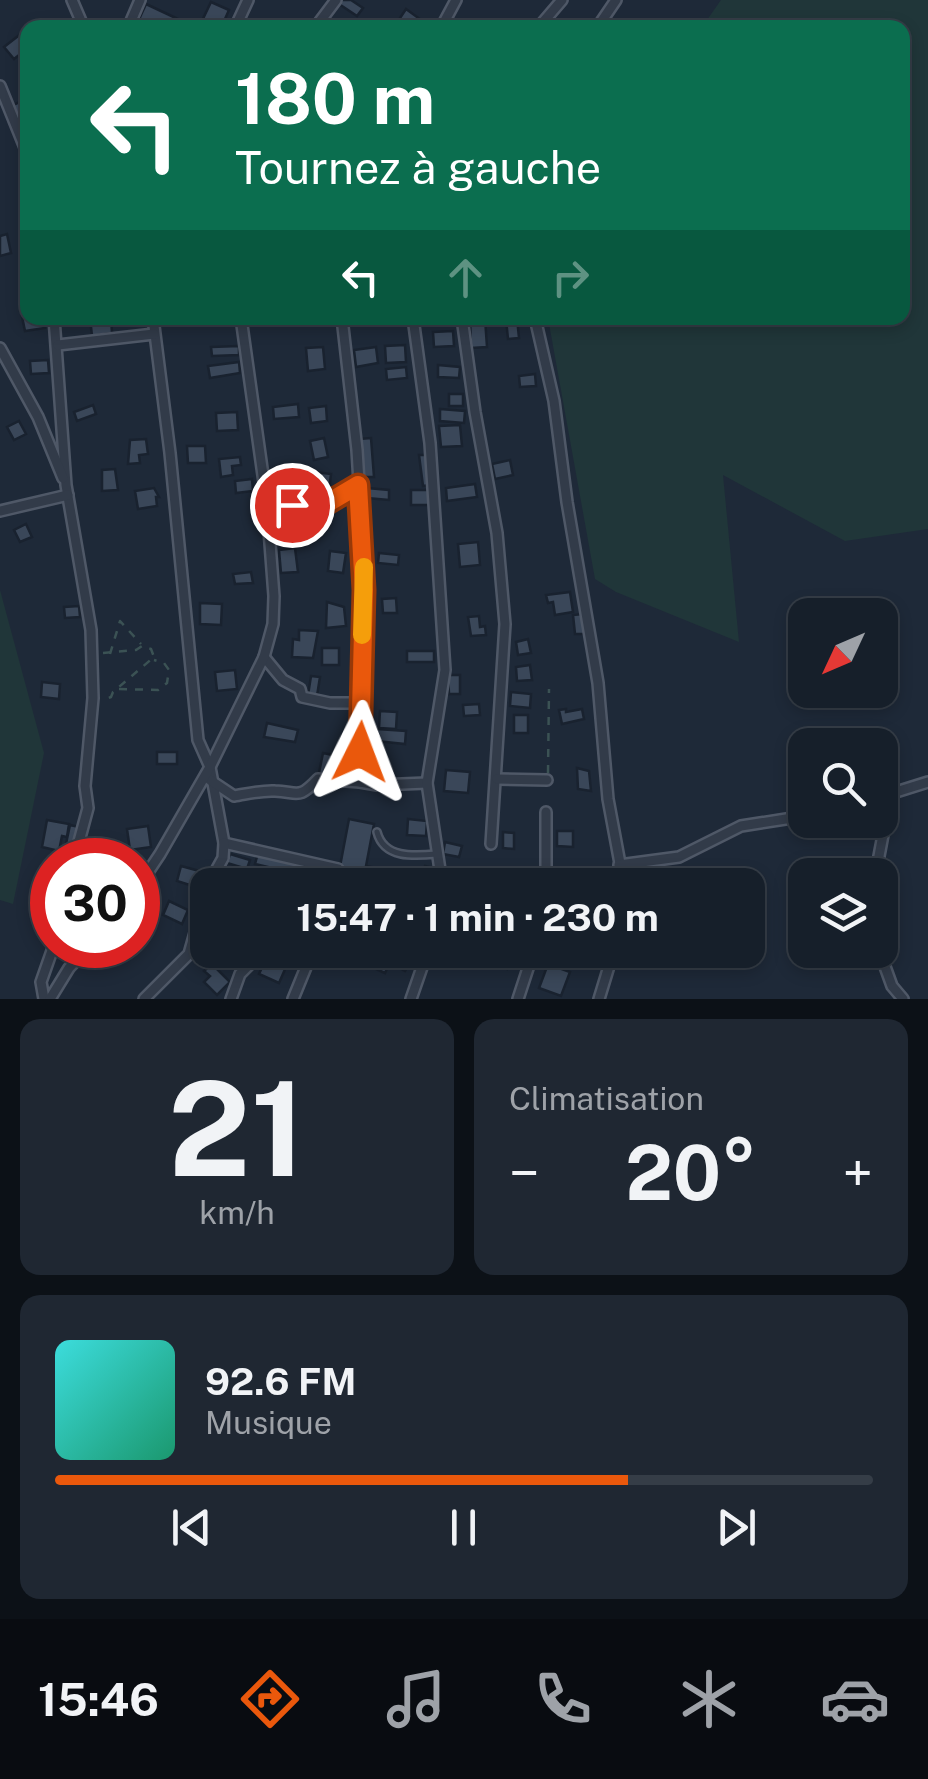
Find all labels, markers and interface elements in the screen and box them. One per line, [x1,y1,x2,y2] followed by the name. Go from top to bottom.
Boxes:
[235,57,435,140] text: 180 m
[70,60,200,190] icon: left
[235,141,601,194] text: Tournez à gauche
[333,250,388,305] icon: left
[438,250,493,305] icon: ahead
[543,250,598,305] icon: right
[250,463,335,548] pin
[265,478,320,533] icon: arrive
[788,598,898,708] north arrow
[788,598,898,968] map controls
[308,700,412,804] position arrow
[788,728,898,838] button: search
[30,838,160,968] speed limit sign: 30
[788,858,898,968] button: layers
[296,895,659,940] text: 15:47 · 1 min · 230 m
[168,1053,306,1205] text: 21
[509,1080,704,1117] text: Climatisation
[625,1129,757,1217] text: 20°
[509,1141,540,1205] text: −
[842,1141,873,1205] text: +
[199,1194,275,1231] text: km/h
[205,1359,356,1404] text: 92.6 FM
[205,1404,332,1441] text: Musique
[164,1500,219,1555] icon: previous
[436,1500,491,1555] icon: pause
[709,1500,764,1555] icon: next
[235,1664,305,1734] icon: directions
[381,1664,451,1734] icon: music
[528,1664,598,1734] icon: phone
[674,1664,744,1734] icon: climate
[820,1664,890,1734] icon: car
[38,1673,159,1726] text: 15:46

